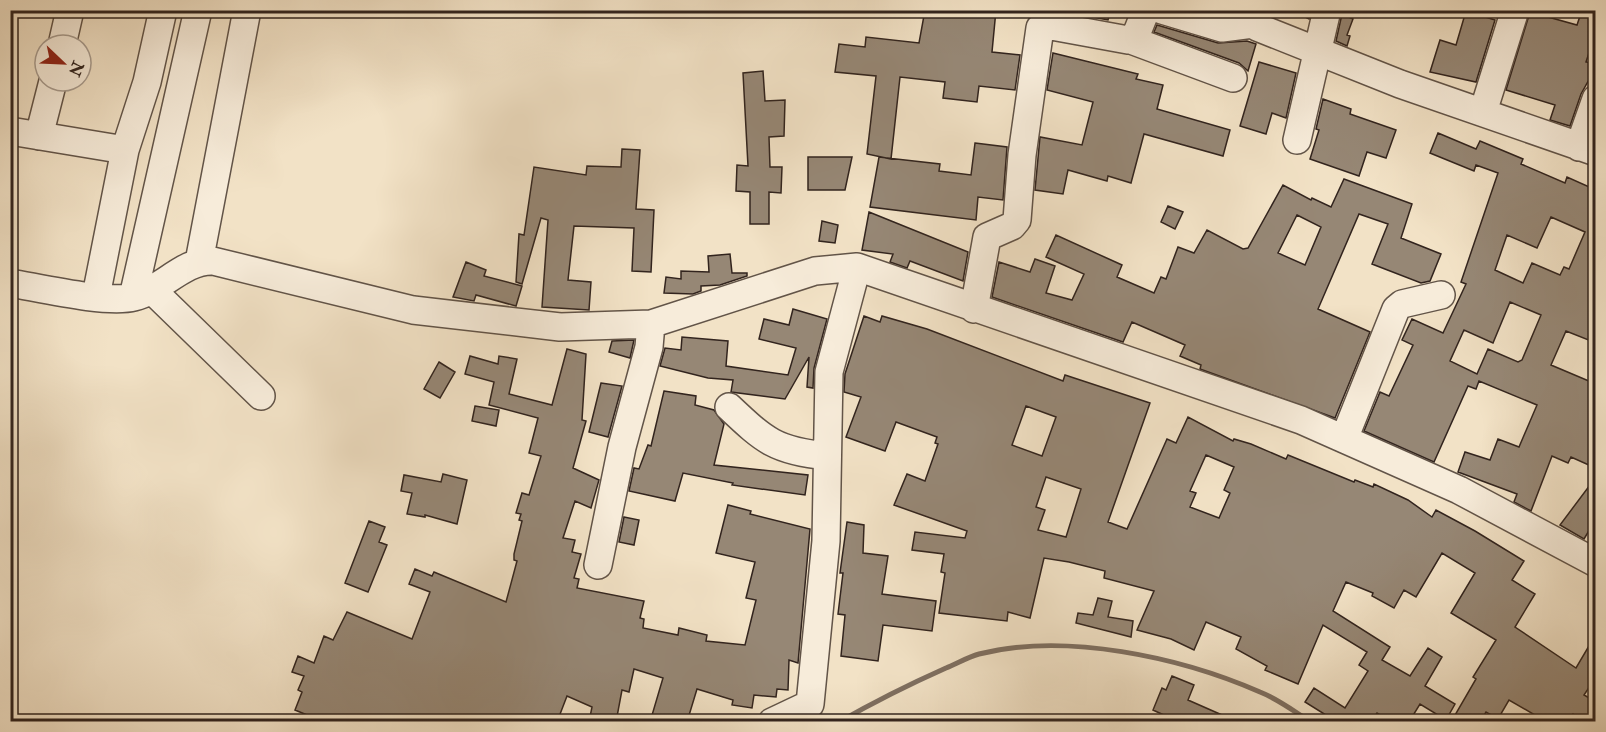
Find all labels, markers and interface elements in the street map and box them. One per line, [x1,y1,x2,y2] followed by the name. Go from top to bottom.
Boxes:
[33,33,93,93] north arrow
[64,57,88,80] text: N

